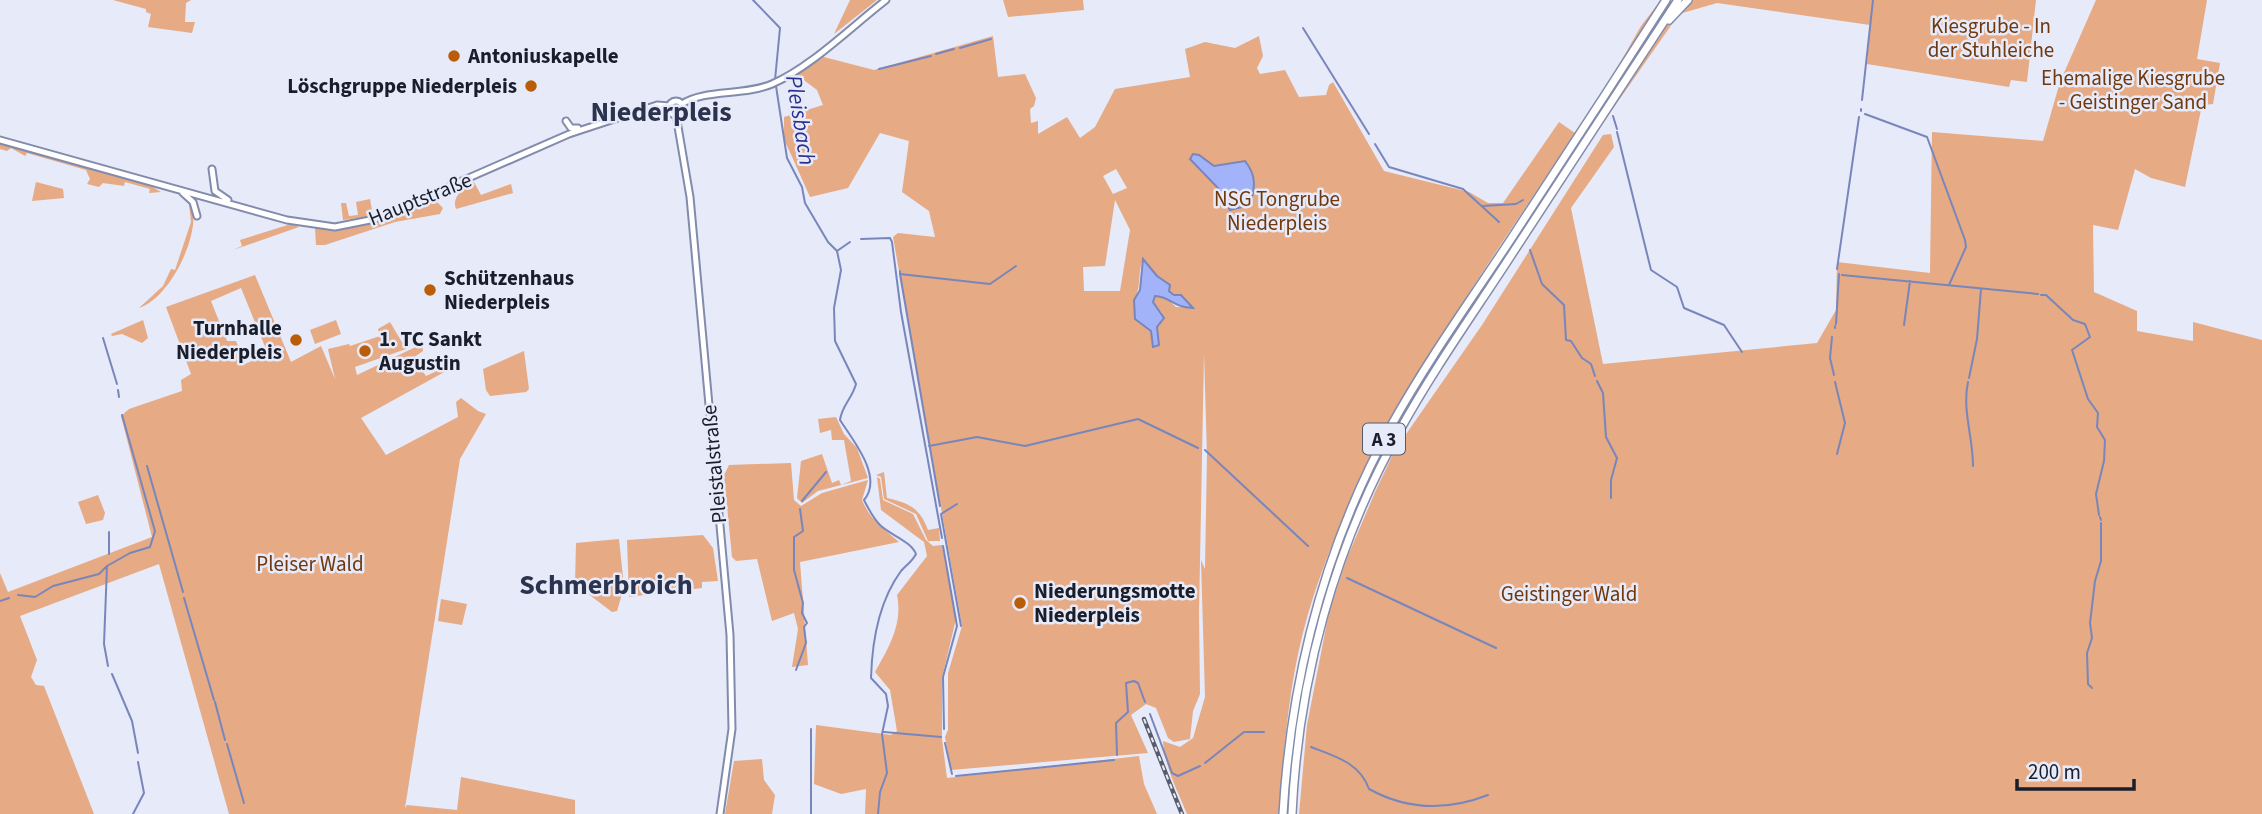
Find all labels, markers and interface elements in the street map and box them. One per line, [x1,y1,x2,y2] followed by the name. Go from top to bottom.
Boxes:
[1928,11,2054,65] park label: Kiesgrube - In der Stuhleiche
[467,41,619,71] place label: Antoniuskapelle
[446,48,462,64] marker: Antoniuskapelle
[2041,63,2225,117] park label: Ehemalige Kiesgrube - Geistinger Sand
[287,71,517,101] place label: Löschgruppe Niederpleis
[777,73,824,167] water label: Pleisbach
[523,78,539,94] marker: Löschgruppe Niederpleis
[590,92,732,132] district label: Niederpleis
[364,165,476,233] street label: Hauptstraße
[1214,184,1340,238] park label: NSG Tongrube Niederpleis
[444,263,574,317] place label: Schützenhaus Niederpleis
[422,282,438,298] marker: Schützenhaus Niederpleis
[176,313,282,367] place label: Turnhalle Niederpleis
[378,324,482,378] place label: 1. TC Sankt Augustin
[288,332,304,348] marker: Turnhalle Niederpleis
[357,343,373,359] marker: 1. TC Sankt Augustin
[694,403,734,525] street label: Pleistalstraße
[1363,424,1405,454] road number: A 3
[256,549,364,579] park label: Pleiser Wald
[519,565,693,605] district label: Schmerbroich
[1034,576,1196,630] place label: Niederungsmotte Niederpleis
[1501,579,1637,609] park label: Geistinger Wald
[1012,595,1028,611] marker: Niederungsmotte Niederpleis
[2017,748,2134,792] scale bar
[2028,757,2081,787] text: 200 m

